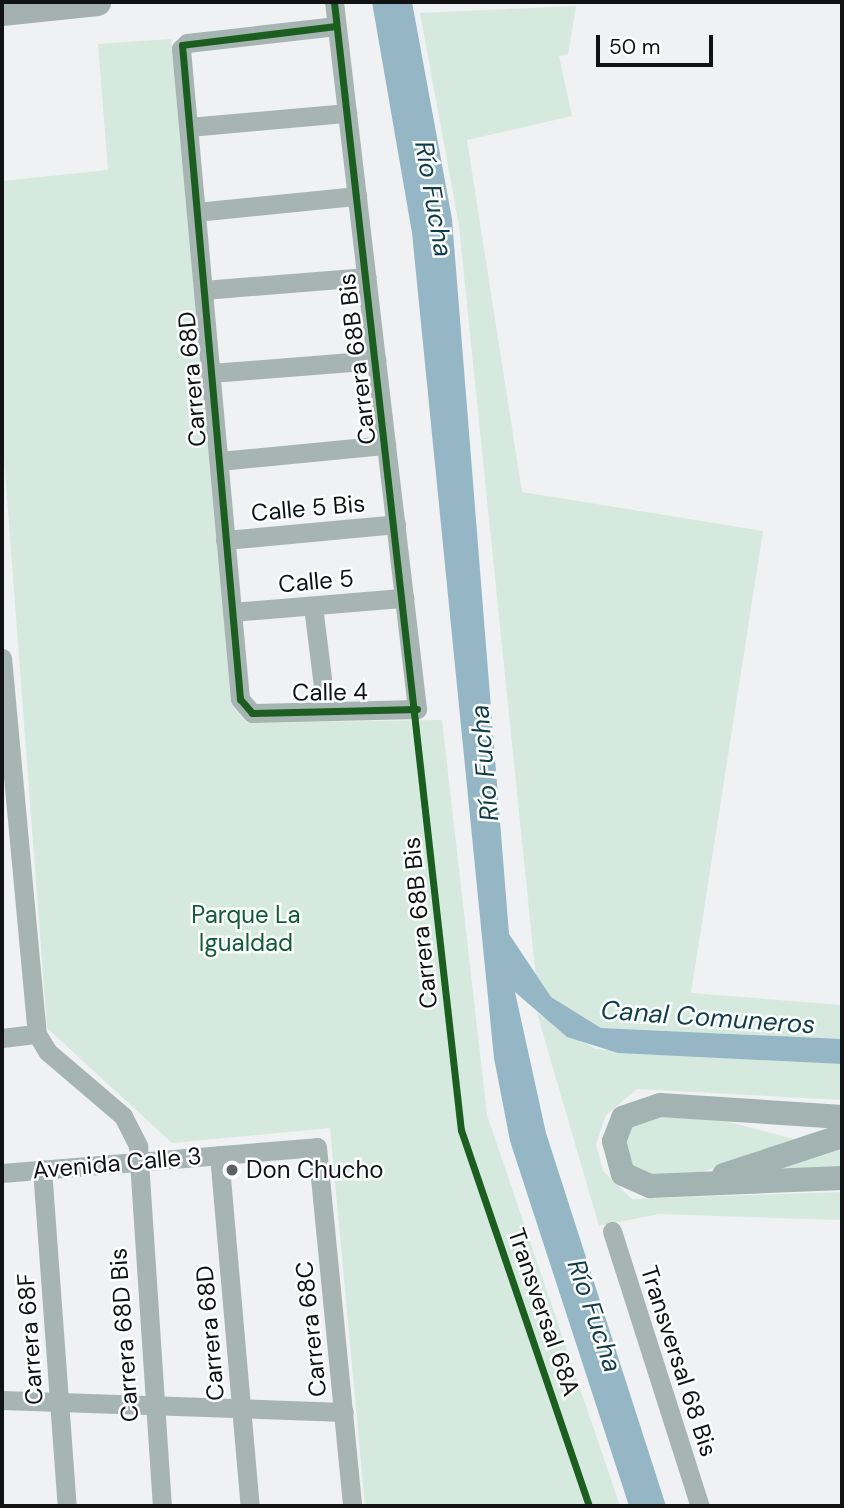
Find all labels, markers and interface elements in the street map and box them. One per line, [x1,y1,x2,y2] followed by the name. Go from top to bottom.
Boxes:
[599,21,716,65] scale bar
[609,33,660,61] text: 50 m
[407,139,459,259] water label: Río Fucha
[332,272,382,446] street label: Carrera 68B Bis
[172,310,212,448] street label: Carrera 68D
[250,489,366,527] street label: Calle 5 Bis
[277,563,355,599] street label: Calle 5
[292,677,368,707] street label: Calle 4
[464,703,506,823] water label: Río Fucha
[397,836,443,1010] street label: Carrera 68B Bis
[191,901,301,957] park label: Parque La Igualdad
[600,995,816,1041] water label: Canal Comuneros
[31,1141,203,1185] street label: Avenida Calle 3
[246,1156,383,1184] place label: Don Chucho
[224,1162,240,1178] marker: Don Chucho
[502,1224,586,1400] street label: Transversal 68A
[104,1247,144,1423] street label: Carrera 68D Bis
[560,1256,628,1376] water label: Río Fucha
[290,1260,332,1398] street label: Carrera 68C
[635,1262,723,1460] street label: Transversal 68 Bis
[190,1264,230,1402] street label: Carrera 68D
[11,1272,49,1406] street label: Carrera 68F

